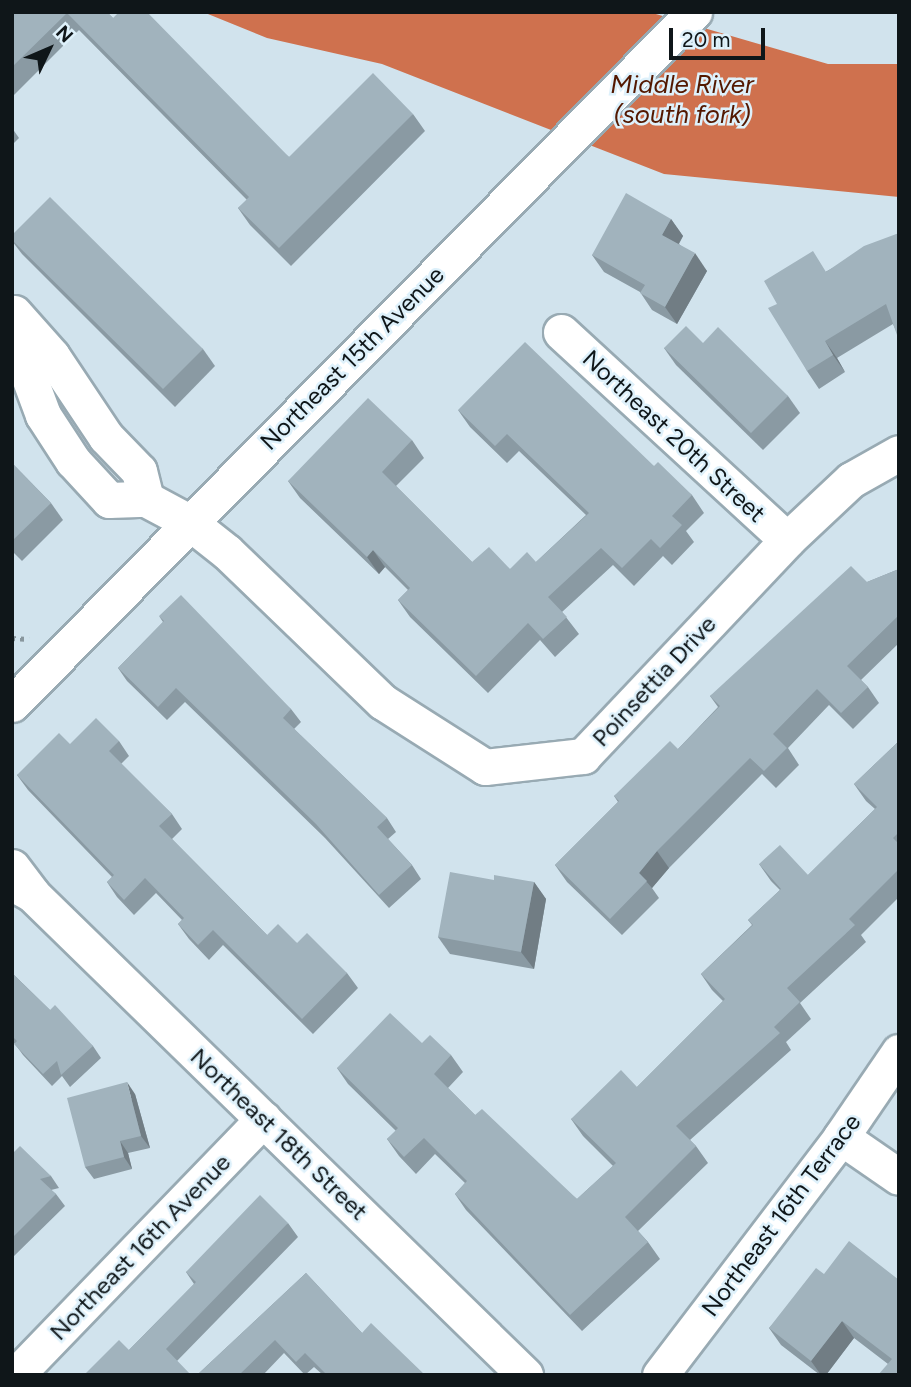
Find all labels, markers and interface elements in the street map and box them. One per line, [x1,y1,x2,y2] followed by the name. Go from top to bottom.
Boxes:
[14,14,84,84] north arrow
[673,14,769,58] scale bar
[51,21,78,47] text: N
[682,27,730,52] text: 20 m
[610,69,754,130] water label: Middle River (south fork)
[254,260,450,456] street label: Northeast 15th Avenue
[577,344,771,528] street label: Northeast 20th Street
[586,610,722,752] street label: Poinsettia Drive
[185,1042,373,1226] street label: Northeast 18th Street
[696,1108,866,1322] street label: Northeast 16th Terrace
[44,1148,236,1346] street label: Northeast 16th Avenue

